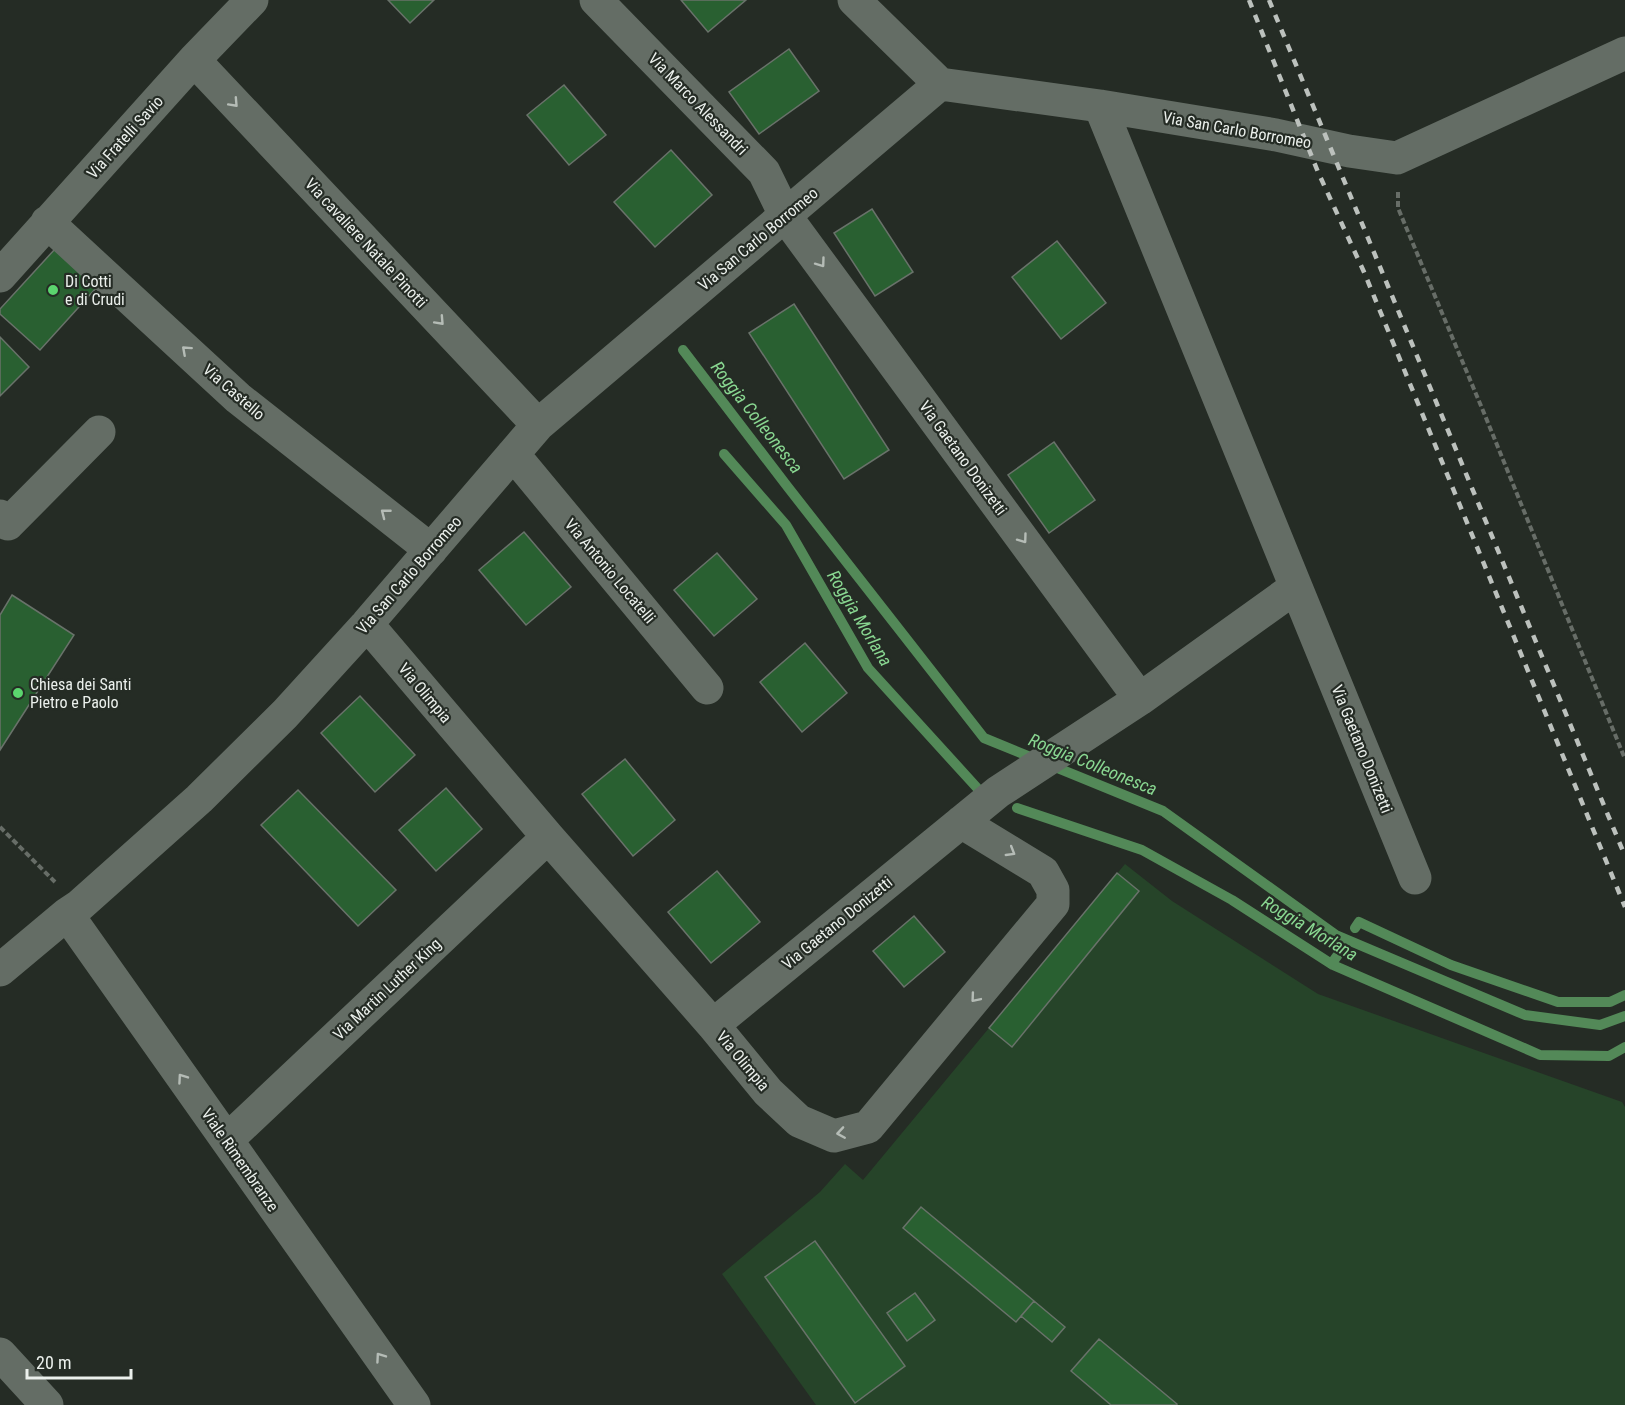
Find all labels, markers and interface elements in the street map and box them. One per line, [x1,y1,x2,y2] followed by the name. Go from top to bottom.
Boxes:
[644,49,752,159] street label: Via Marco Alessandri
[83,92,167,182] street label: Via Fratelli Savio
[227,96,238,107] one-way arrow
[1161,108,1313,152] street label: Via San Carlo Borromeo
[301,174,431,312] street label: Via cavaliere Natale Pinotti
[694,183,822,295] street label: Via San Carlo Borromeo
[814,257,825,268] one-way arrow
[65,272,125,309] place label: Di Cotti e di Crudi
[46,283,60,297] marker: Di Cotti e di Crudi
[432,314,443,325] one-way arrow
[182,346,192,357] one-way arrow
[707,357,807,477] water label: Roggia Colleonesca
[199,360,269,424] street label: Via Castello
[915,397,1011,519] street label: Via Gaetano Donizetti
[381,510,392,521] one-way arrow
[353,512,465,638] street label: Via San Carlo Borromeo
[561,515,659,627] street label: Via Antonio Locatelli
[1016,533,1027,544] one-way arrow
[823,566,897,670] water label: Roggia Morlana
[395,659,455,727] street label: Via Olimpia
[30,675,132,712] place label: Chiesa dei Santi Pietro e Paolo
[1328,682,1396,816] street label: Via Gaetano Donizetti
[11,686,25,700] marker: Chiesa dei Santi Pietro e Paolo
[1026,729,1160,799] water label: Roggia Colleonesca
[1005,845,1015,857] one-way arrow
[778,873,896,973] street label: Via Gaetano Donizetti
[1258,891,1362,965] water label: Roggia Morlana
[329,934,445,1044] street label: Via Martin Luther King
[971,992,982,1003] one-way arrow
[713,1027,773,1095] street label: Via Olimpia
[179,1073,190,1084] one-way arrow
[197,1105,283,1215] street label: Viale Rimembranze
[837,1126,847,1139] one-way arrow
[27,1342,130,1380] scale bar
[36,1352,71,1373] text: 20 m
[376,1353,387,1364] one-way arrow

